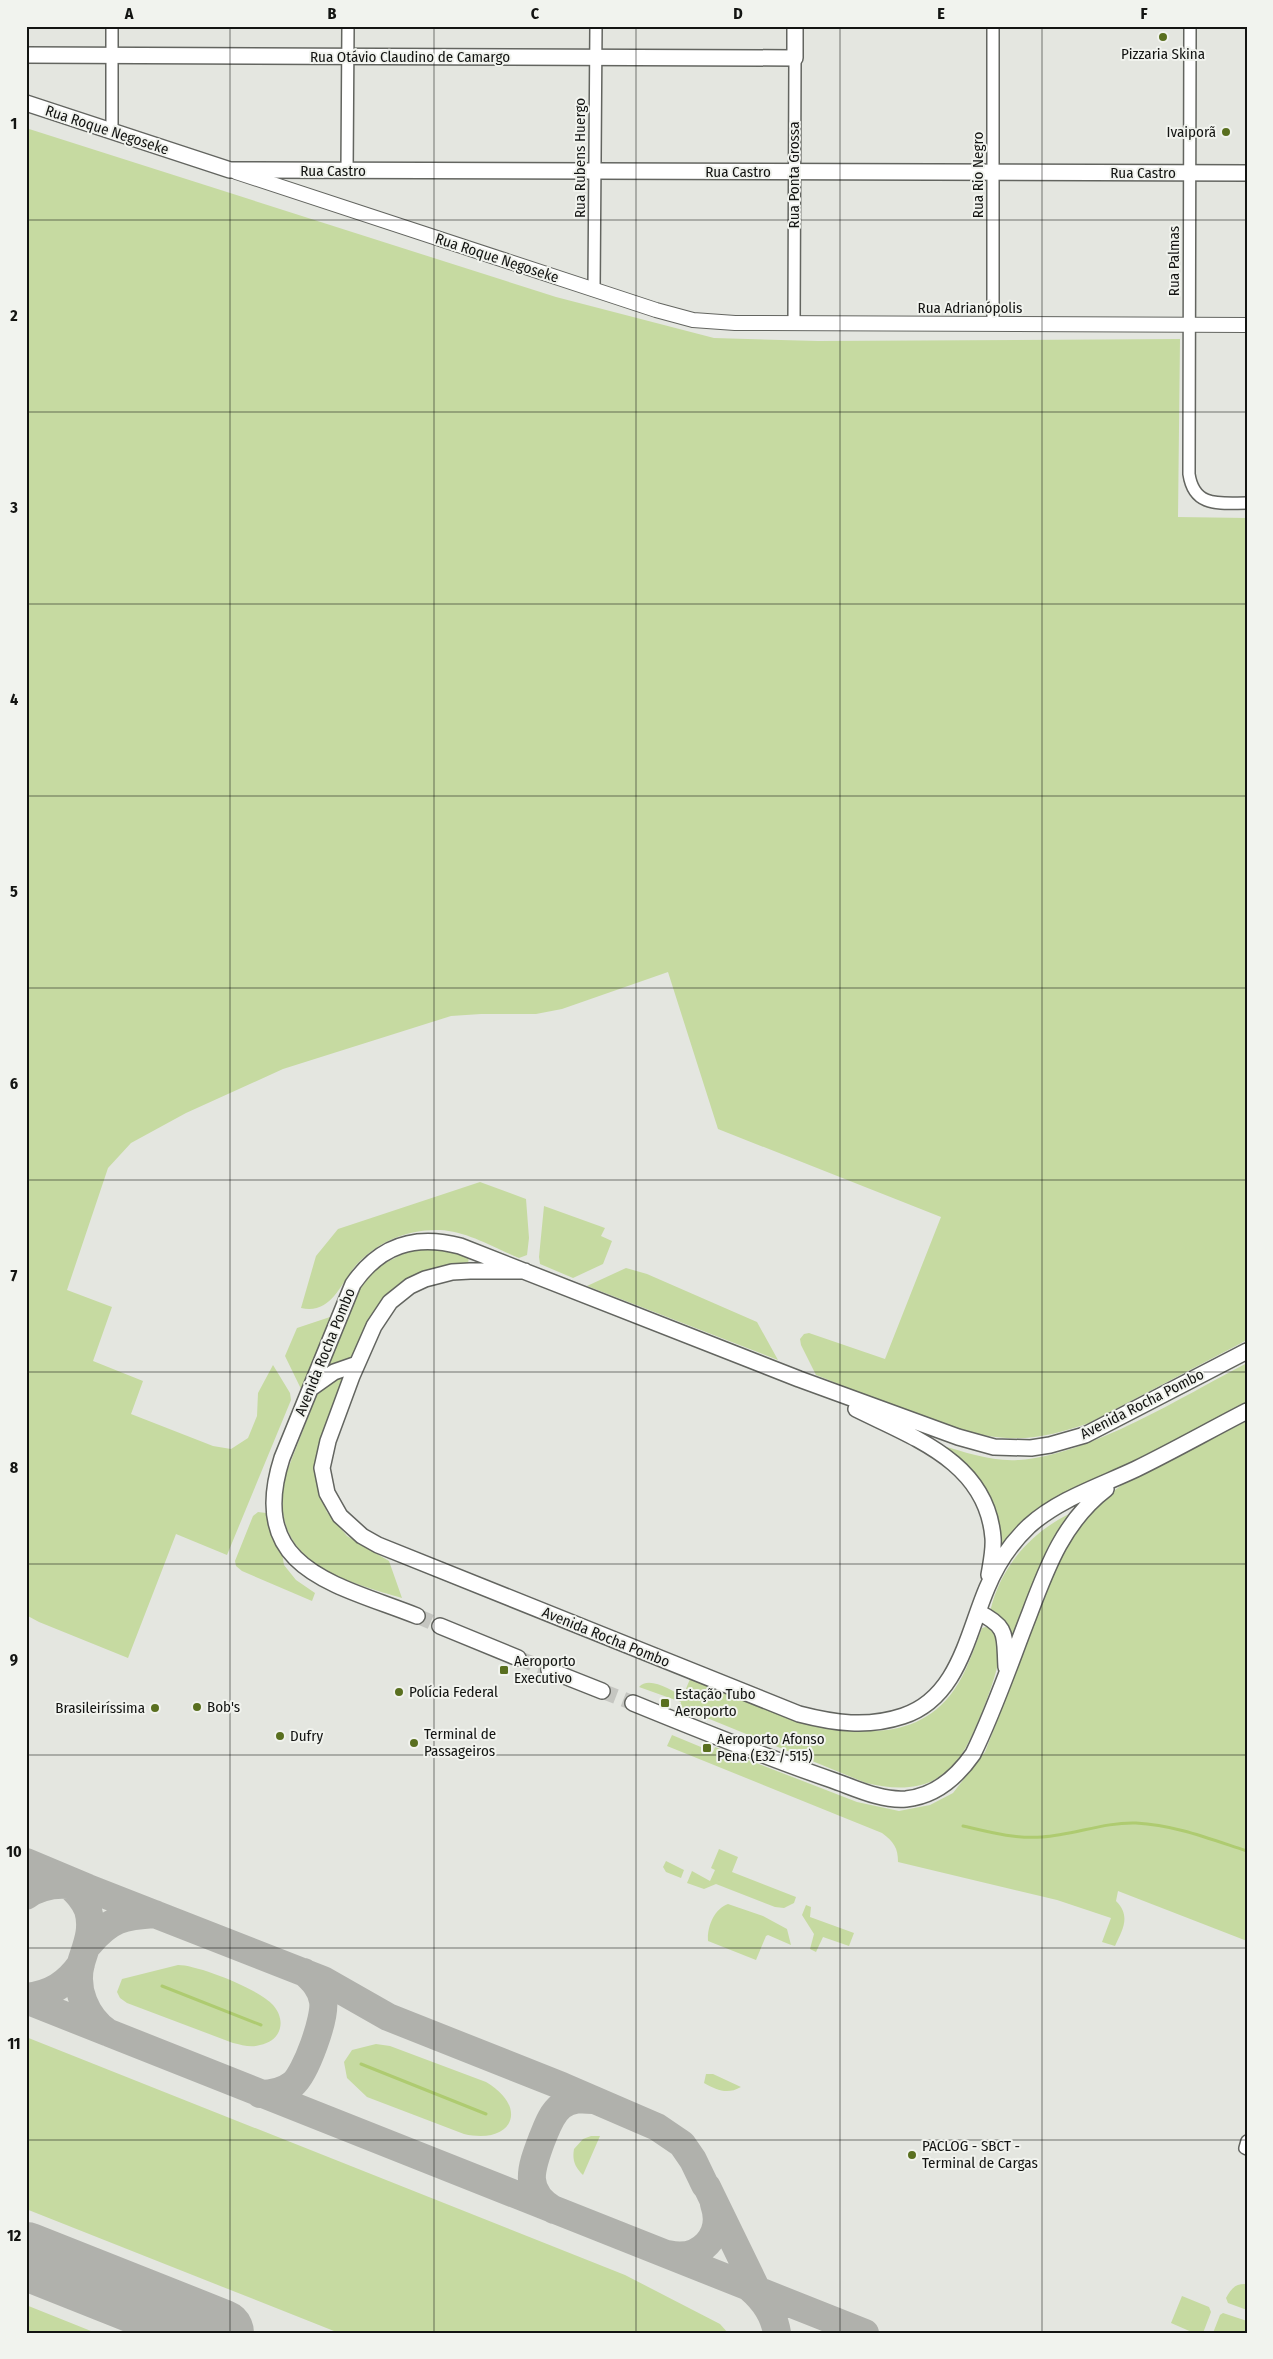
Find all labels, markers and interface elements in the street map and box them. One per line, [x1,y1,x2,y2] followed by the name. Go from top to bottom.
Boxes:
[124,4,134,23] text: A
[328,4,337,23] text: B
[531,4,540,23] text: C
[733,4,743,23] text: D
[937,4,945,23] text: E
[1140,4,1148,23] text: F
[1157,31,1169,43] marker: Pizzaria Skina
[1121,45,1205,63] place label: Pizzaria Skina
[310,48,510,66] street label: Rua Otávio Claudino de Camargo
[571,98,589,218] street label: Rua Rubens Huergo
[43,102,171,158] street label: Rua Roque Negoseke
[11,114,17,133] text: 1
[785,122,803,228] street label: Rua Ponta Grossa
[1166,123,1216,141] place label: Ivaiporã
[1220,126,1232,138] marker: Ivaiporã
[969,132,987,218] street label: Rua Rio Negro
[300,162,366,180] street label: Rua Castro
[705,163,771,181] street label: Rua Castro
[1110,164,1176,182] street label: Rua Castro
[1165,226,1183,296] street label: Rua Palmas
[433,230,561,286] street label: Rua Roque Negoseke
[917,299,1023,317] street label: Rua Adrianópolis
[9,306,18,325] text: 2
[9,498,18,517] text: 3
[10,690,18,709] text: 4
[10,882,18,901] text: 5
[10,1074,18,1093] text: 6
[11,1266,18,1285] text: 7
[291,1285,359,1419] street label: Avenida Rocha Pombo
[1077,1365,1207,1443] street label: Avenida Rocha Pombo
[10,1458,19,1477] text: 8
[539,1603,673,1671] street label: Avenida Rocha Pombo
[10,1650,18,1669] text: 9
[514,1652,576,1687] place label: Aeroporto Executivo
[498,1664,510,1676] marker: Aeroporto Executivo
[409,1683,498,1701] place label: Polícia Federal
[675,1685,756,1720] place label: Estação Tubo Aeroporto
[393,1686,405,1698] marker: Polícia Federal
[659,1697,671,1709] marker: Estação Tubo Aeroporto
[207,1698,240,1716] place label: Bob's
[55,1699,145,1717] place label: Brasileiríssima
[191,1701,203,1713] marker: Bob's
[149,1702,161,1714] marker: Brasileiríssima
[424,1725,496,1760] place label: Terminal de Passageiros
[290,1727,323,1745] place label: Dufry
[274,1730,286,1742] marker: Dufry
[717,1730,825,1765] place label: Aeroporto Afonso Pena (E32 / 515)
[408,1737,420,1749] marker: Terminal de Passageiros
[701,1742,713,1754] marker: Aeroporto Afonso Pena (E32 / 515)
[6,1842,22,1861] text: 10
[7,2034,21,2053] text: 11
[922,2137,1038,2172] place label: PACLOG - SBCT - Terminal de Cargas
[906,2149,918,2161] marker: PACLOG - SBCT - Terminal de Cargas
[7,2226,22,2245] text: 12

